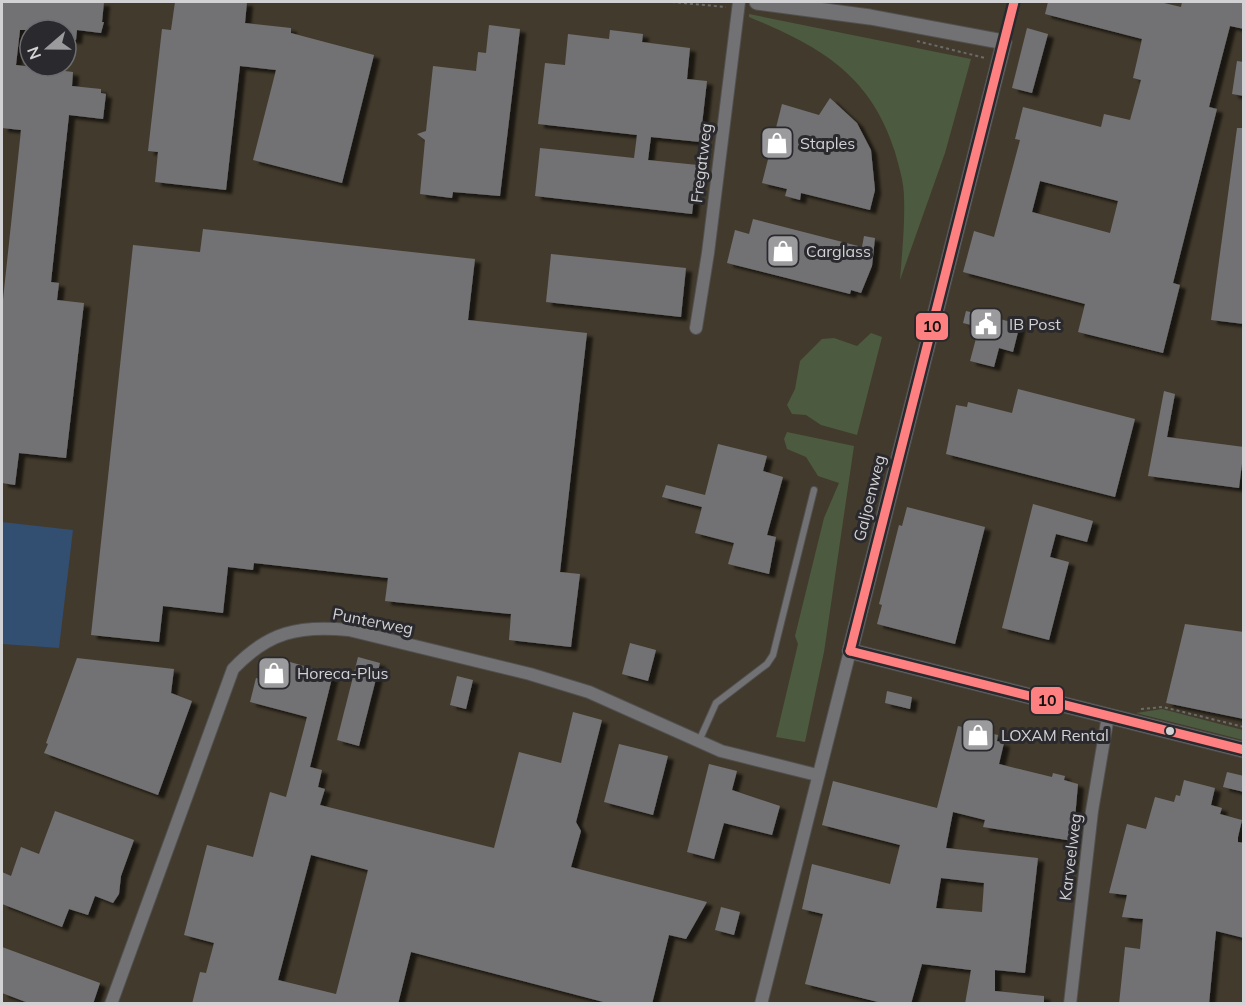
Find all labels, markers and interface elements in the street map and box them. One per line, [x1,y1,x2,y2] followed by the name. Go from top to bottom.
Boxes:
[18,18,78,78] north arrow
[22,44,45,62] text: N
[686,122,716,204] street label: Fregatweg
[759,125,795,161] shop icon: Staples
[800,133,855,153] place label: Staples
[765,233,801,269] shop icon: Carglass
[806,241,871,261] place label: Carglass
[968,306,1004,342] public building icon: IB Post
[915,312,949,341] line badge: 10
[1009,314,1061,334] place label: IB Post
[922,316,942,336] text: 10
[849,453,889,543] street label: Galjoenweg
[331,603,415,639] street label: Punterweg
[256,655,292,691] shop icon: Horeca-Plus
[297,663,389,683] place label: Horeca-Plus
[1030,686,1064,715] line badge: 10
[1037,690,1057,710] text: 10
[960,717,996,753] shop icon: LOXAM Rental
[1001,725,1109,745] place label: LOXAM Rental
[1164,725,1176,737] unlabelled marker
[1055,812,1085,902] street label: Karveelweg

